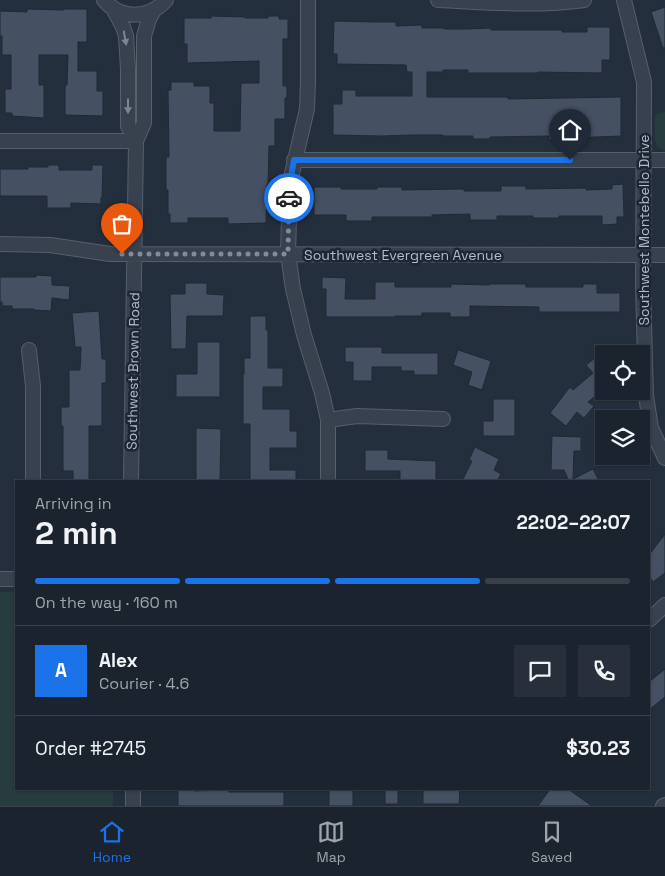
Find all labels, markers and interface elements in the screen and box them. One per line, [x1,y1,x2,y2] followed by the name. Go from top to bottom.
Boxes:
[122,31,130,47] one-way arrow
[124,99,132,115] one-way arrow
[549,109,591,160] pin
[556,116,584,144] icon: home
[635,135,653,325] street label: Southwest Montebello Drive
[264,173,314,223] courier
[275,184,303,212] icon: car
[101,203,143,254] pin
[108,210,136,238] icon: bag
[304,246,502,264] street label: Southwest Evergreen Avenue
[123,292,143,450] street label: Southwest Brown Road
[595,345,650,465] map controls
[595,345,650,400] button: locate
[595,410,650,465] button: layers
[35,493,112,514] text: Arriving in
[516,510,630,535] text: 22:02–22:07
[35,513,118,553] text: 2 min
[35,592,178,613] text: On the way · 160 m
[514,645,566,697] button: chat
[578,645,630,697] button: phone
[99,648,138,673] text: Alex
[55,658,67,683] text: A
[99,673,189,694] text: Courier · 4.6
[35,736,146,761] text: Order #2745
[566,736,630,761] text: $30.23
[93,818,131,866] tab: Home
[317,818,346,866] tab: Map
[531,818,572,866] tab: Saved

